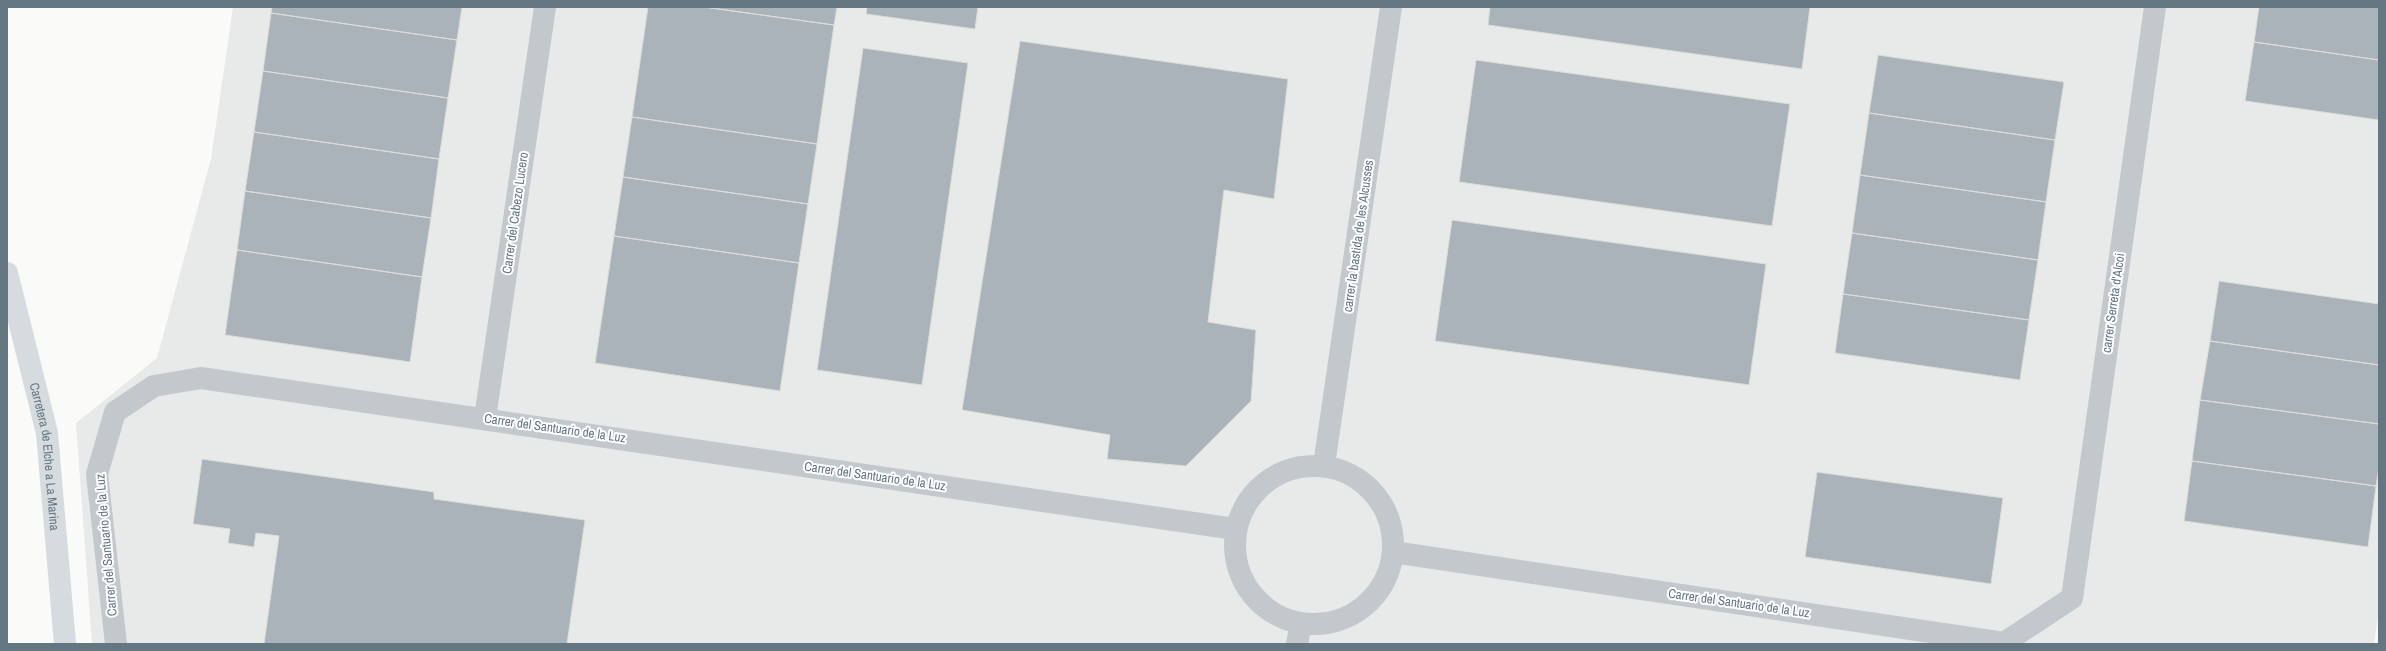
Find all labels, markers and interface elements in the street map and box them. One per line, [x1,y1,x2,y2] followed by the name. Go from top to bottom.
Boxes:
[498,151,532,275] street label: Carrer del Cabezo Lucero
[1339,159,1377,313] street label: carrer la bastida de les Alcusses
[2098,252,2128,354] street label: carrer Serreta d'Alcoi
[26,381,64,531] street label: Carretera de Elche a La Marina
[483,410,627,446] street label: Carrer del Santuario de la Luz
[803,458,947,494] street label: Carrer del Santuario de la Luz
[91,473,121,617] street label: Carrer del Santuario de la Luz
[1667,585,1811,621] street label: Carrer del Santuario de la Luz

